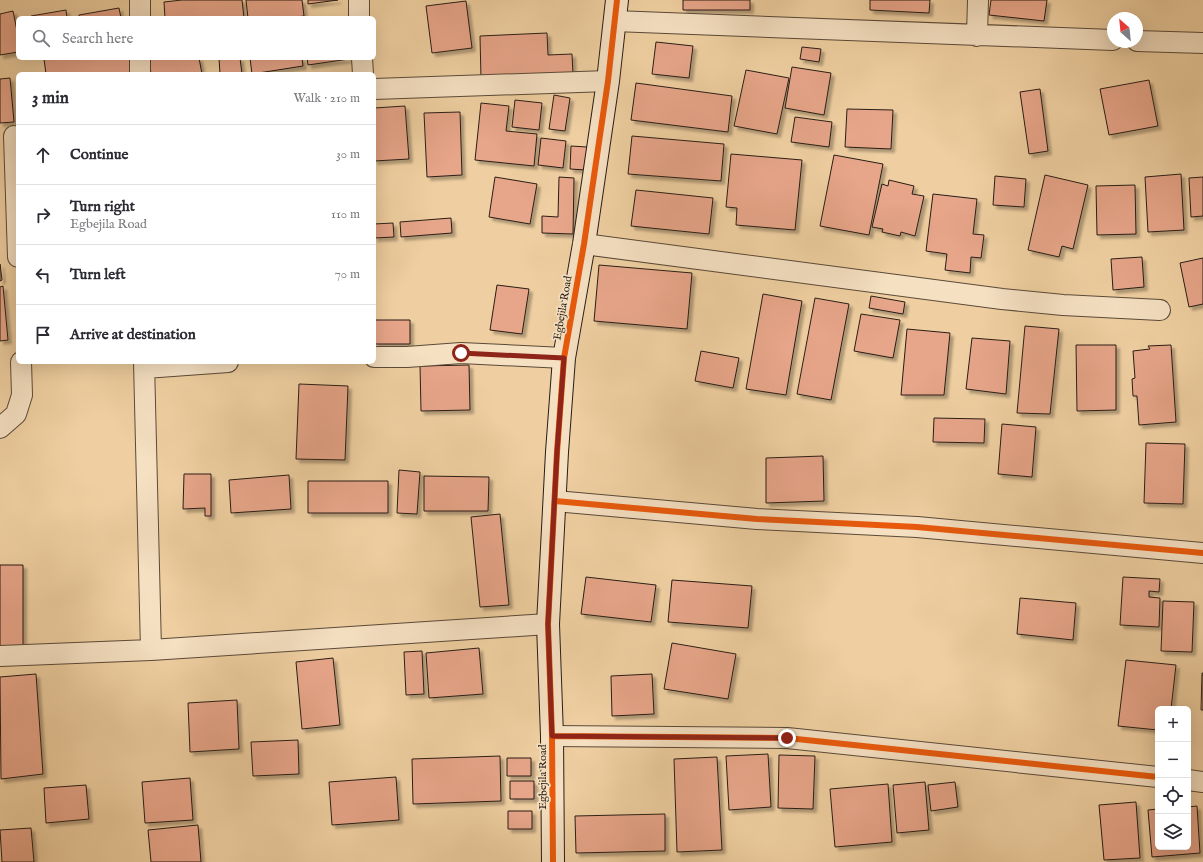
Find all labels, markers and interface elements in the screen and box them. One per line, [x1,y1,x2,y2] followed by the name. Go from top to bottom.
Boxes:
[1107,12,1143,48] north arrow
[16,16,376,60] search box
[30,27,52,49] icon: search
[62,29,133,48] text: Search here
[32,88,69,109] text: 3 min
[294,90,360,107] text: Walk · 210 m
[32,144,54,166] icon: ahead
[70,145,128,164] text: Continue
[336,146,360,163] text: 30 m
[70,197,135,216] text: Turn right
[32,204,54,226] icon: right
[331,206,360,223] text: 110 m
[70,216,147,233] text: Egbejila Road
[32,264,54,286] icon: left
[70,265,126,284] text: Turn left
[335,266,360,283] text: 70 m
[550,275,576,341] street label: Egbejila Road
[32,324,54,346] icon: arrive
[70,325,196,344] text: Arrive at destination
[452,344,470,362] route start
[1155,706,1191,850] map controls
[1155,706,1191,742] button: +
[778,729,796,747] route end
[1155,742,1191,778] button: −
[536,744,550,810] street label: Egbejila Road
[1155,778,1191,814] button: locate
[1155,814,1191,850] button: layers

